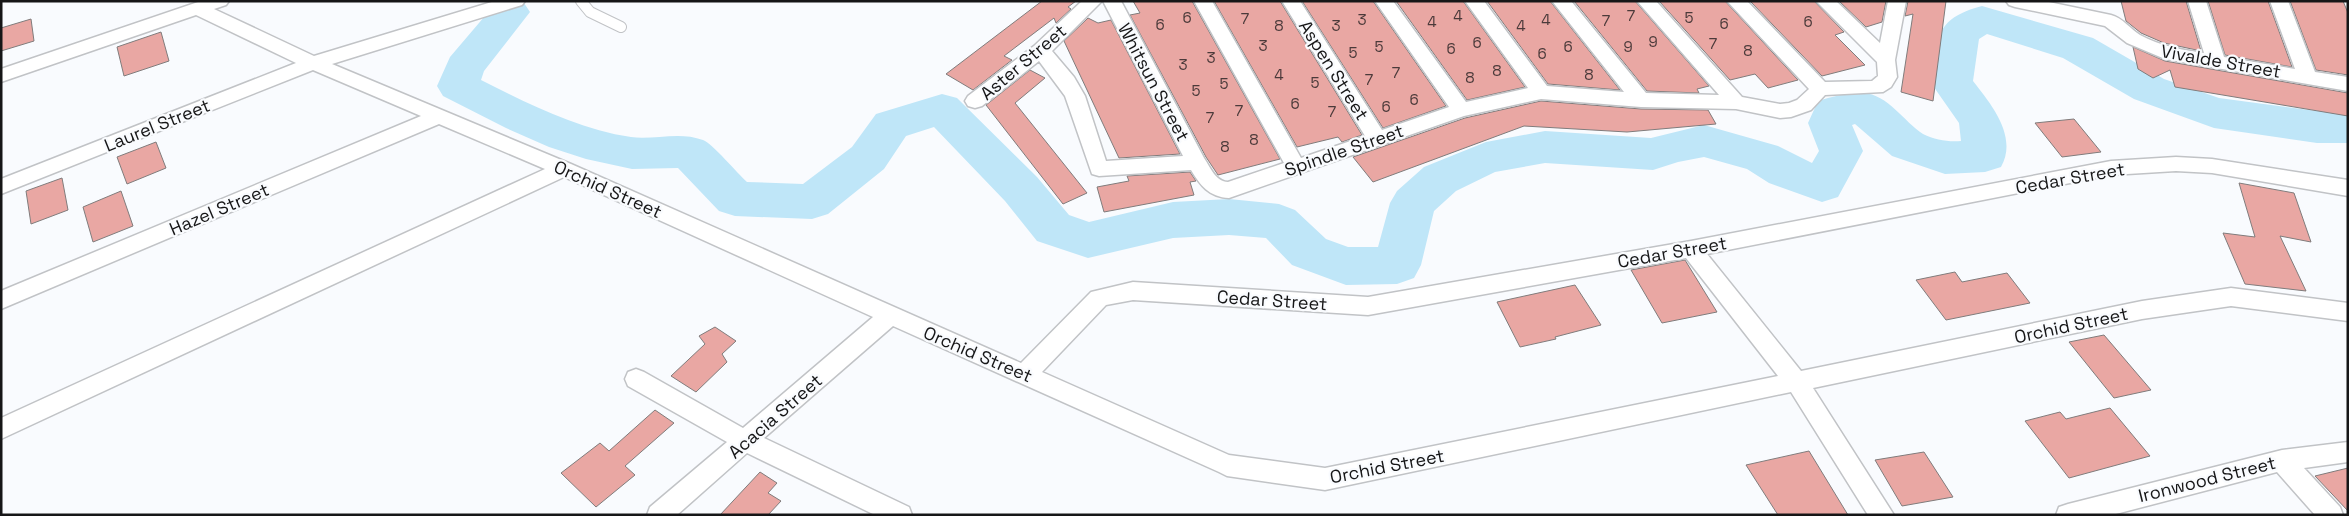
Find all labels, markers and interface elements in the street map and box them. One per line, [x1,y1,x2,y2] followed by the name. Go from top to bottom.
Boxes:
[1453,6,1463,25] house number: 4
[1627,6,1635,25] house number: 7
[1182,8,1192,27] house number: 6
[1685,8,1694,27] house number: 5
[1241,9,1249,28] house number: 7
[1357,10,1367,29] house number: 3
[1541,10,1551,29] house number: 4
[1602,11,1610,30] house number: 7
[1427,12,1437,31] house number: 4
[1803,12,1813,31] house number: 6
[1719,14,1729,33] house number: 6
[1155,15,1165,34] house number: 6
[1274,16,1284,35] house number: 8
[1294,16,1374,124] street label: Aspen Street
[1331,16,1341,35] house number: 3
[1516,16,1526,35] house number: 4
[975,19,1071,105] street label: Aster Street
[1113,19,1195,145] street label: Whitsun Street
[1648,32,1658,51] house number: 9
[1472,33,1482,52] house number: 6
[1709,34,1717,53] house number: 7
[1258,36,1268,55] house number: 3
[1375,37,1384,56] house number: 5
[1563,37,1573,56] house number: 6
[1623,37,1633,56] house number: 9
[1446,39,1456,58] house number: 6
[2159,39,2283,83] street label: Vivalde Street
[1743,41,1753,60] house number: 8
[1349,43,1358,62] house number: 5
[1537,44,1547,63] house number: 6
[1206,48,1216,67] house number: 3
[1178,55,1188,74] house number: 3
[1492,61,1502,80] house number: 8
[1392,63,1400,82] house number: 7
[1274,65,1284,84] house number: 4
[1584,65,1594,84] house number: 8
[1465,68,1475,87] house number: 8
[1365,70,1373,89] house number: 7
[1311,73,1320,92] house number: 5
[1220,74,1229,93] house number: 5
[1192,81,1201,100] house number: 5
[1409,90,1419,109] house number: 6
[101,93,213,157] street label: Laurel Street
[1290,94,1300,113] house number: 6
[1381,97,1391,116] house number: 6
[1235,101,1243,120] house number: 7
[1328,102,1336,121] house number: 7
[1206,108,1214,127] house number: 7
[1281,119,1407,181] street label: Spindle Street
[1249,130,1259,149] house number: 8
[1220,137,1230,156] house number: 8
[550,155,666,223] street label: Orchid Street
[2014,157,2126,199] street label: Cedar Street
[166,178,272,240] street label: Hazel Street
[1616,231,1728,273] street label: Cedar Street
[1216,285,1328,315] street label: Cedar Street
[2012,302,2130,348] street label: Orchid Street
[920,321,1036,387] street label: Orchid Street
[723,369,827,463] street label: Acacia Street
[1328,444,1446,488] street label: Orchid Street
[2136,451,2278,507] street label: Ironwood Street

